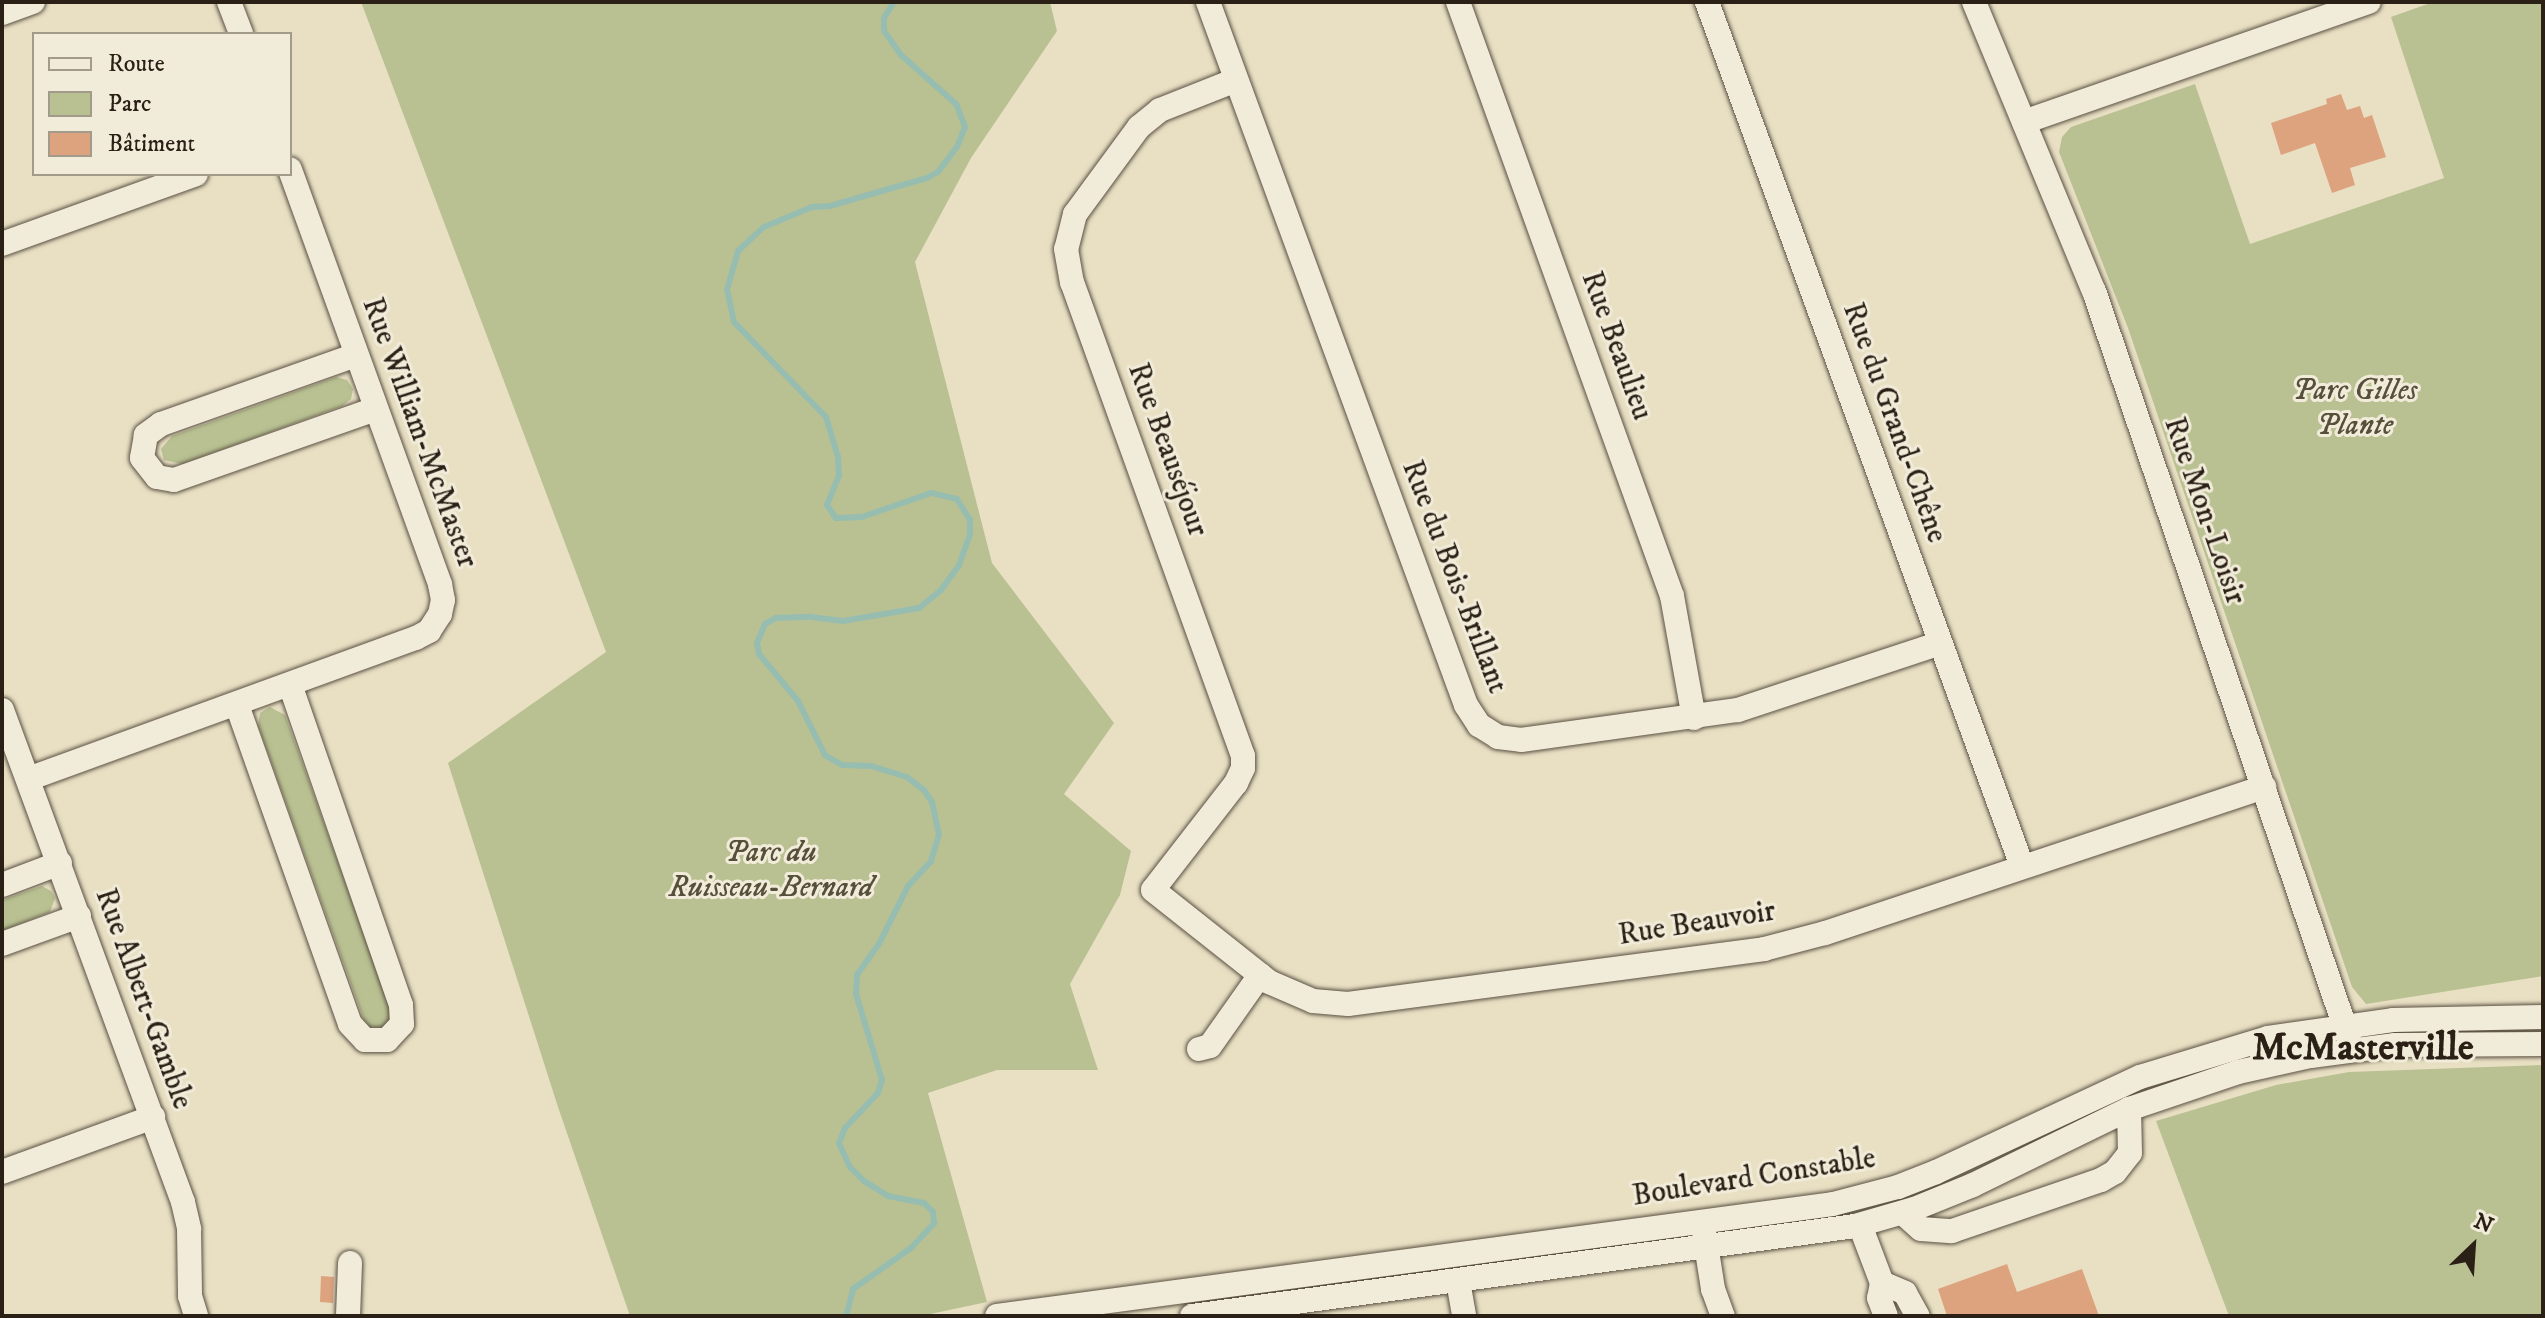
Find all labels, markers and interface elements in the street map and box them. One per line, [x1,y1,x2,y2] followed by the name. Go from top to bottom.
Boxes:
[32,32,292,176] legend
[108,49,165,79] text: Route
[108,89,151,119] text: Parc
[108,129,195,159] text: Bâtiment
[1572,267,1660,425] street label: Rue Beaulieu
[353,293,485,573] street label: Rue William-McMaster
[1834,298,1954,548] street label: Rue du Grand-Chêne
[1119,358,1215,542] street label: Rue Beauséjour
[2293,373,2417,444] park label: Parc Gilles Plante
[2155,413,2253,609] street label: Rue Mon-Loisir
[1393,456,1515,698] street label: Rue du Bois-Brillant
[669,835,873,906] park label: Parc du Ruisseau-Bernard
[86,884,200,1114] street label: Rue Albert-Gamble
[1616,894,1778,954] street label: Rue Beauvoir
[2252,1026,2474,1072] district label: McMasterville
[1630,1141,1878,1215] street label: Boulevard Constable
[2433,1206,2513,1286] north arrow
[2469,1208,2497,1240] text: N

